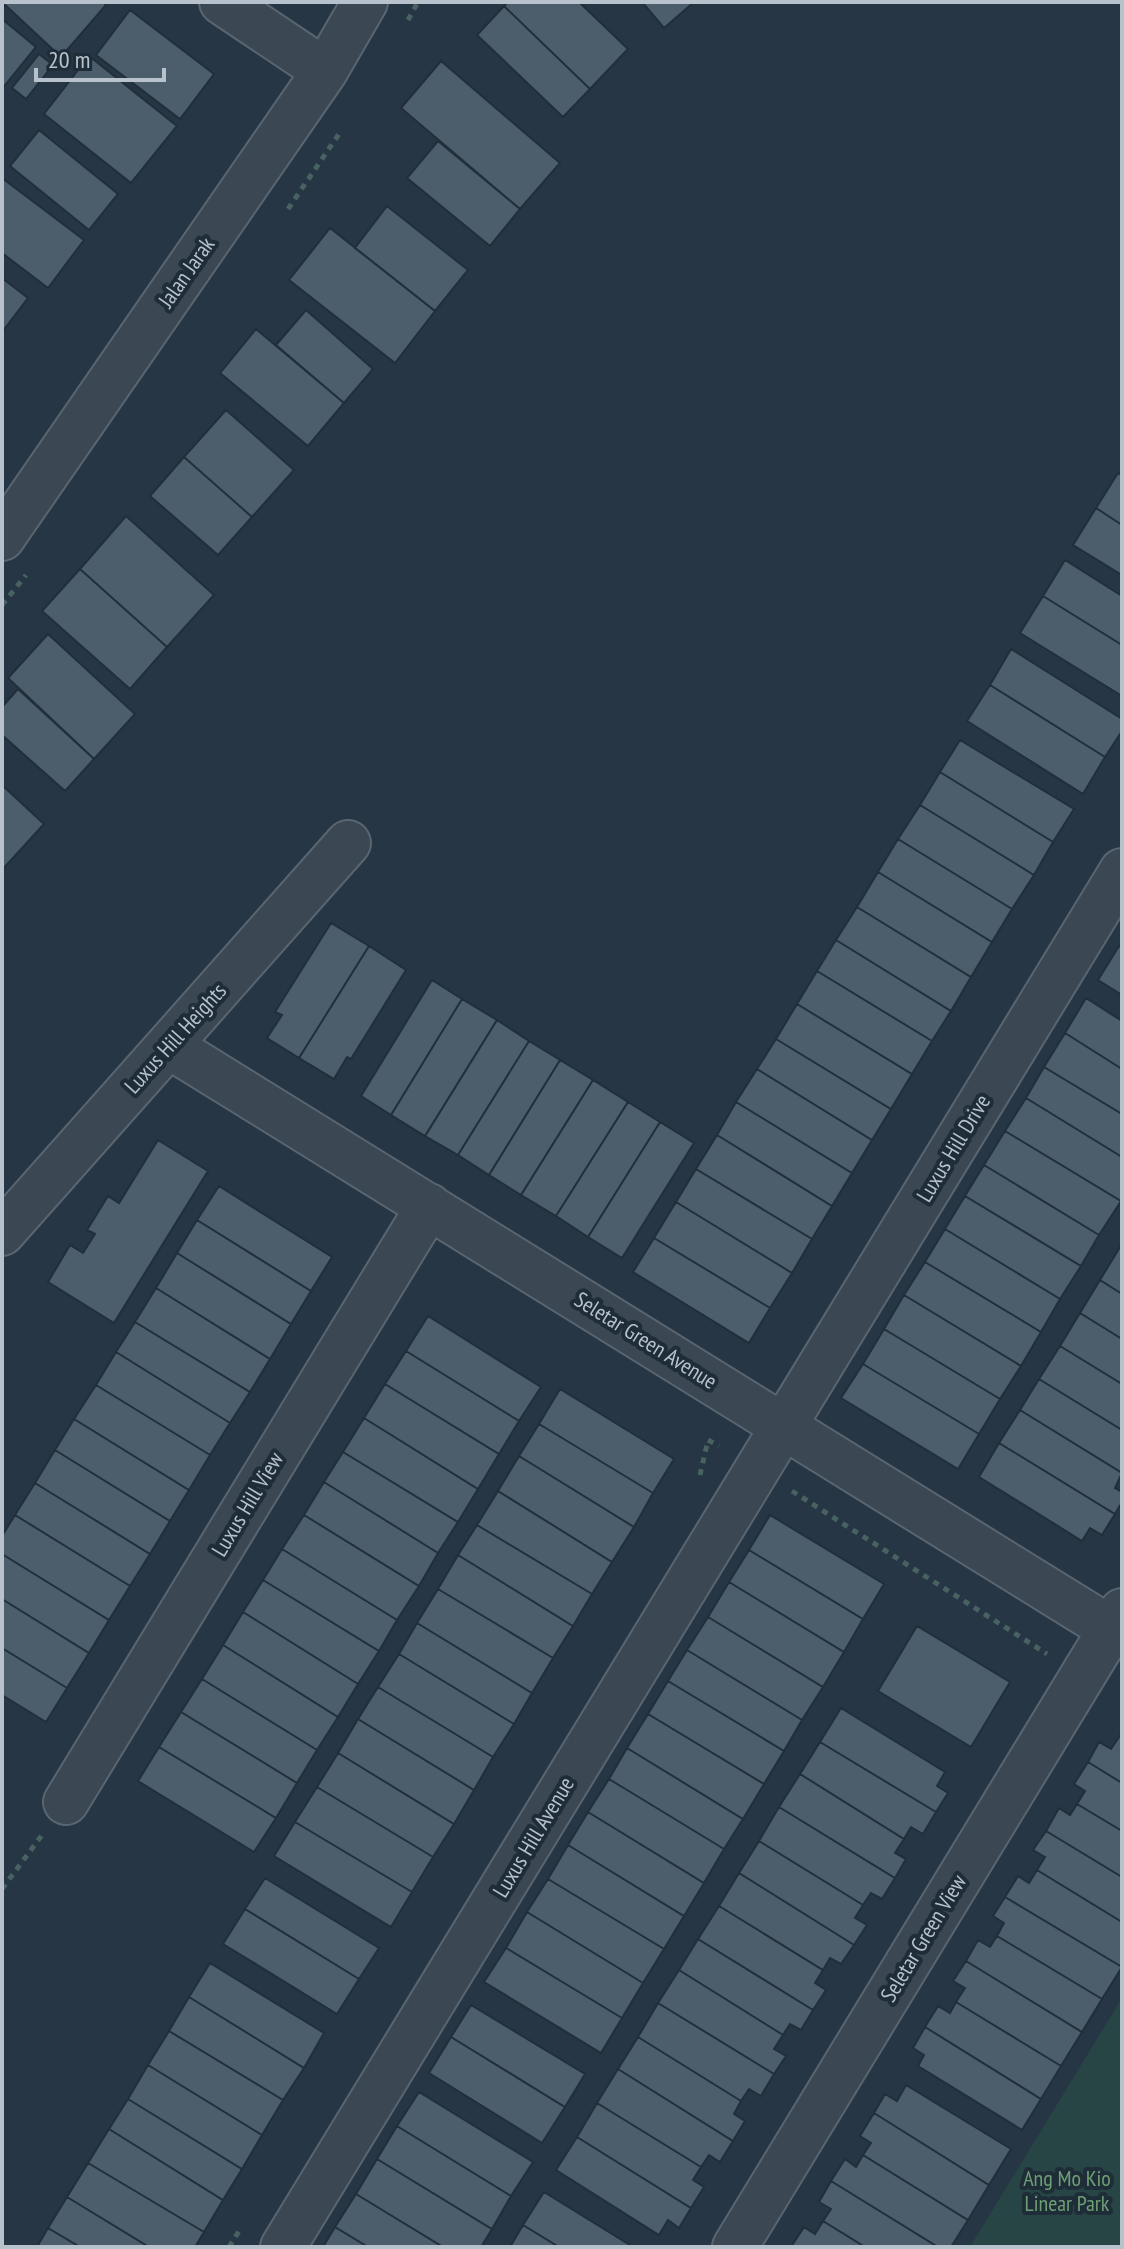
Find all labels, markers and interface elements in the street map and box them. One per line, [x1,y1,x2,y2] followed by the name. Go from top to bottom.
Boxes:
[36,32,164,82] scale bar
[48,44,90,75] text: 20 m
[151,231,221,314] street label: Jalan Jarak
[118,977,232,1099] street label: Luxus Hill Heights
[910,1089,996,1207] street label: Luxus Hill Drive
[570,1285,722,1395] street label: Seletar Green Avenue
[205,1447,289,1561] street label: Luxus Hill View
[486,1772,580,1902] street label: Luxus Hill Avenue
[874,1869,972,2007] street label: Seletar Green View
[1023,2164,1111,2217] park label: Ang Mo Kio Linear Park

